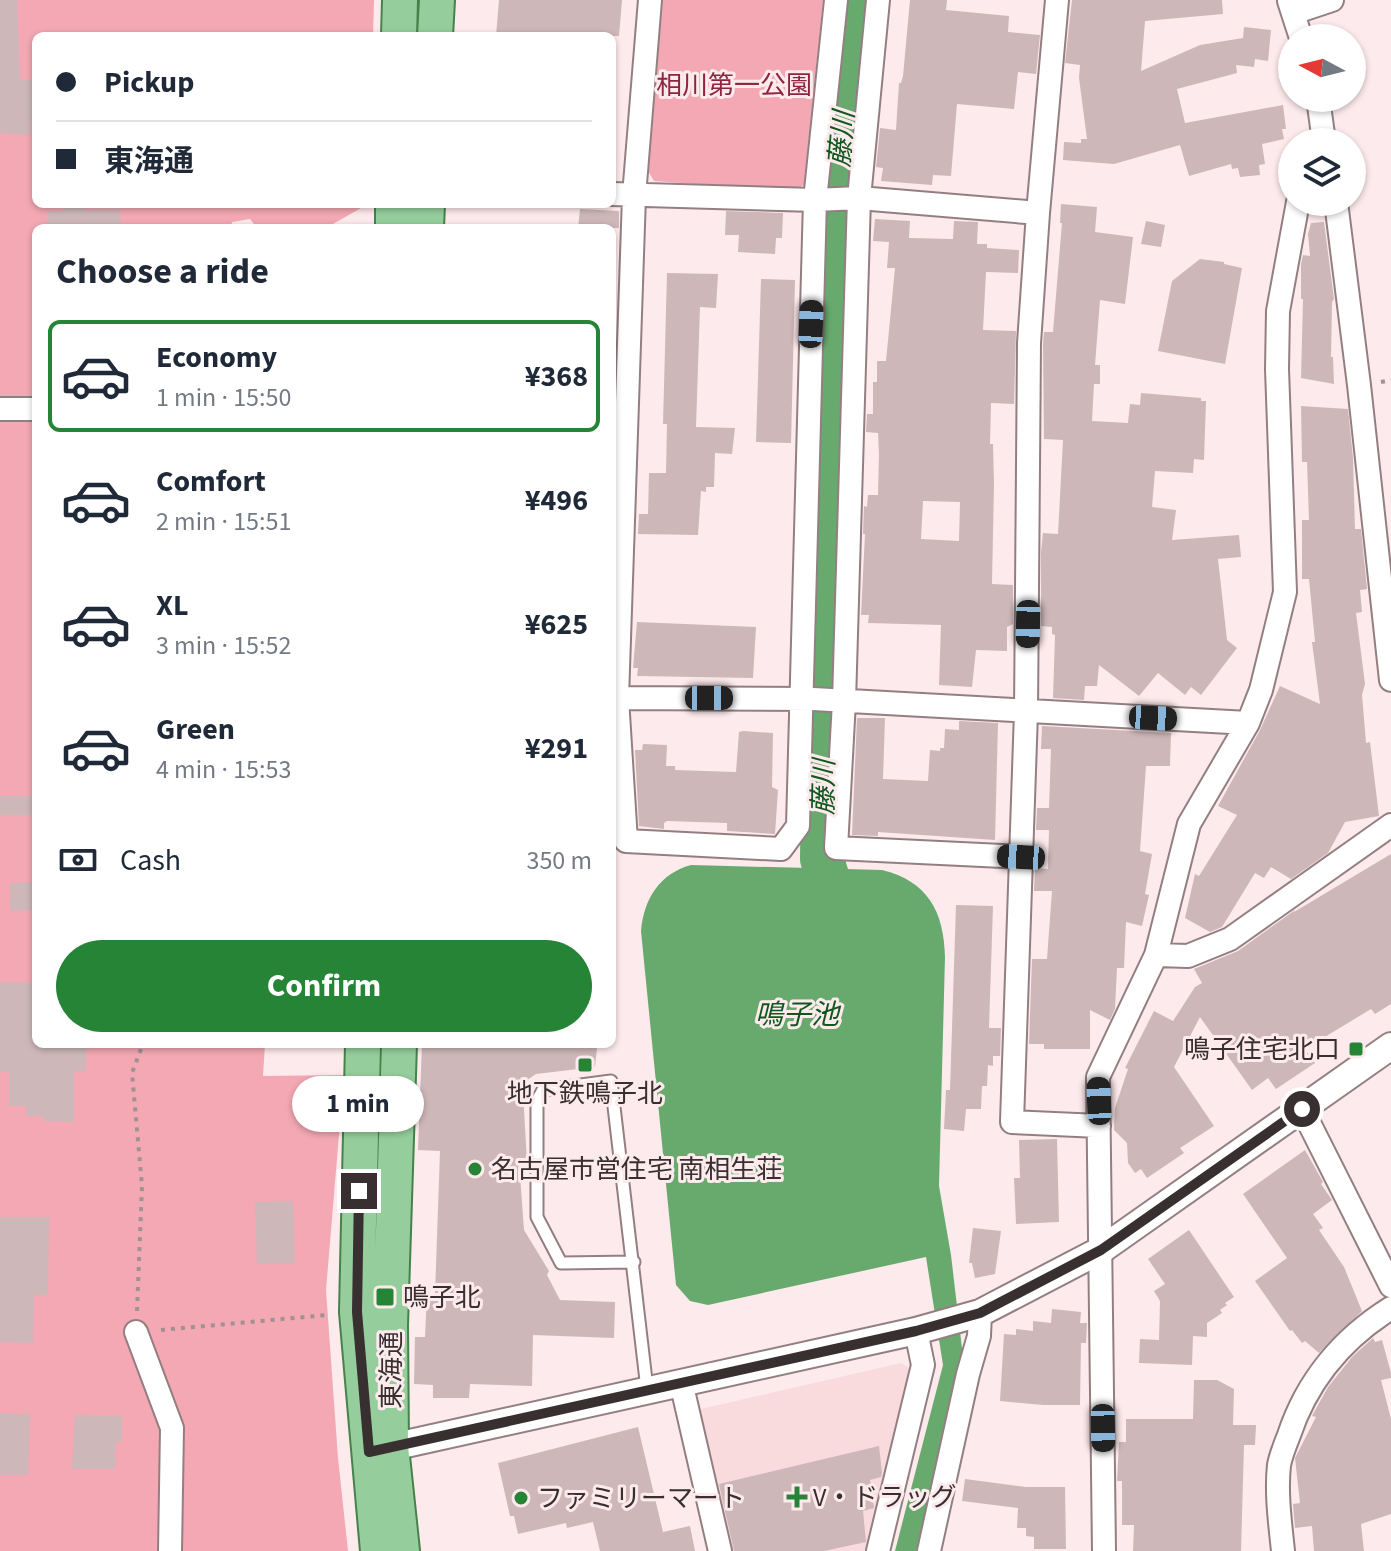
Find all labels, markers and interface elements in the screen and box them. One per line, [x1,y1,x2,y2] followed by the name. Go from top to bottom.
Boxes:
[1278,24,1366,112] north arrow
[1278,24,1366,216] map controls
[104,61,194,104] text: Pickup
[656,67,812,104] park label: 相川第一公園
[820,106,865,169] water label: 藤川
[1278,128,1366,216] button: layers
[104,140,194,183] text: 東海通
[56,246,269,297] text: Choose a ride
[798,300,824,348] car
[156,336,277,379] text: Economy
[60,340,132,412] icon: car
[525,355,588,398] text: ¥368
[156,379,291,416] text: 1 min · 15:50
[156,460,266,503] text: Comfort
[60,464,132,536] icon: car
[525,479,588,522] text: ¥496
[156,503,291,540] text: 2 min · 15:51
[156,584,189,627] text: XL
[60,588,132,660] icon: car
[1016,600,1040,648] car
[525,603,588,646] text: ¥625
[156,627,291,664] text: 3 min · 15:52
[685,686,733,710] car
[1128,705,1178,731] car
[156,708,235,751] text: Green
[60,712,132,784] icon: car
[525,727,588,770] text: ¥291
[156,751,291,788] text: 4 min · 15:53
[804,756,845,815] water label: 藤川
[56,838,100,882] icon: cash
[120,839,181,882] text: Cash
[526,842,592,879] text: 350 m
[996,844,1046,870] car
[56,940,592,1032] button: Confirm
[755,995,842,1035] water label: 鳴子池
[1184,1031,1340,1068] place label: 鳴子住宅北口
[1347,1040,1365,1058] marker: 鳴子住宅北口
[576,1056,594,1074] marker: 地下鉄鳴子北
[293,1075,425,1131] callout: 1 min
[507,1075,663,1112] place label: 地下鉄鳴子北
[1086,1077,1112,1125] car
[326,1085,390,1122] text: 1 min
[1284,1091,1320,1127] route start
[491,1151,782,1188] place label: 名古屋市営住宅 南相生荘
[466,1160,484,1178] marker: 名古屋市営住宅 南相生荘
[341,1173,377,1209] route end
[403,1279,481,1316] place label: 鳴子北
[374,1286,396,1308] marker: 鳴子北
[373,1331,410,1409] street label: 東海通
[1091,1404,1115,1452] car
[813,1479,956,1516] place label: V・ドラッグ
[537,1480,745,1517] place label: ファミリーマート
[788,1488,806,1506] marker: V・ドラッグ
[512,1489,530,1507] marker: ファミリーマート

